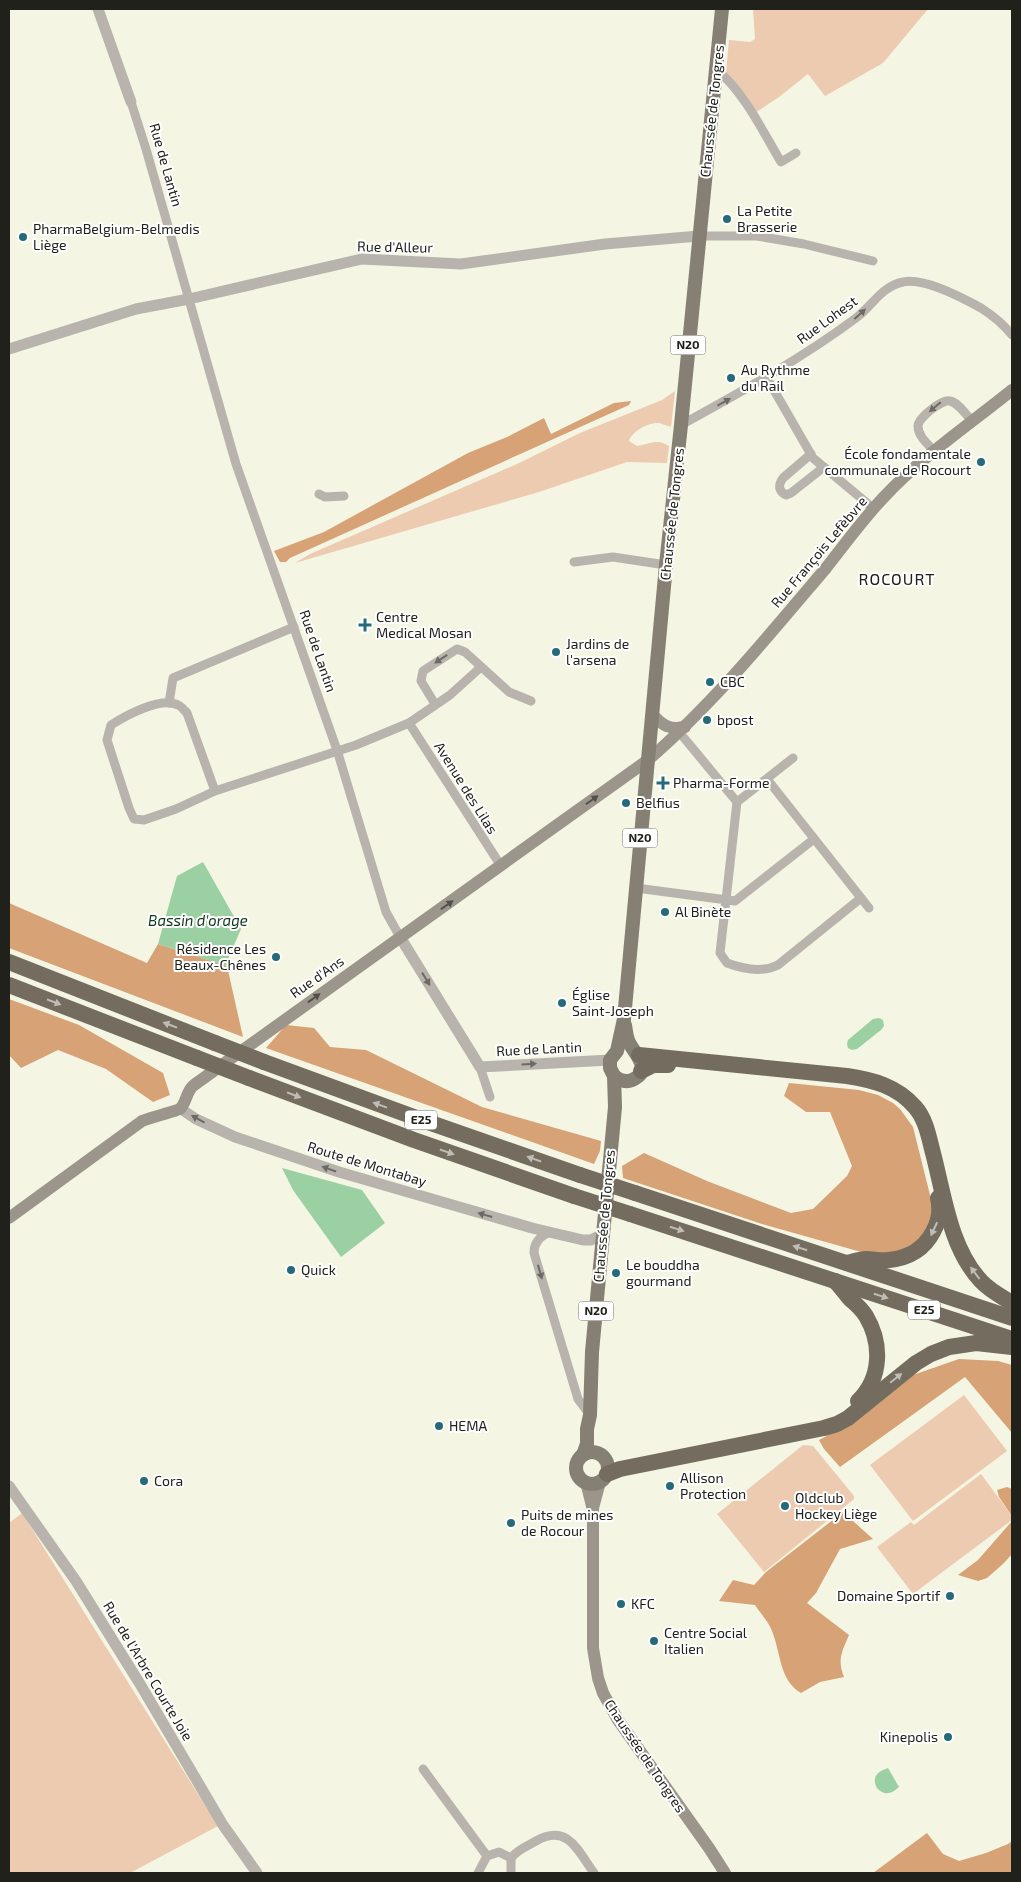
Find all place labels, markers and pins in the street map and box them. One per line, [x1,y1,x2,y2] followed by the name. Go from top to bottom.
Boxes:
[737,202,797,235] place label: La Petite Brasserie
[721,213,733,225] marker: La Petite Brasserie
[33,220,200,253] place label: PharmaBelgium-Belmedis Liège
[17,231,29,243] marker: PharmaBelgium-Belmedis Liège
[741,361,810,394] place label: Au Rythme du Rail
[725,372,737,384] marker: Au Rythme du Rail
[824,445,971,478] place label: École fondamentale communale de Rocourt
[975,456,987,468] marker: École fondamentale communale de Rocourt
[376,608,472,641] place label: Centre Medical Mosan
[358,618,372,632] marker: Centre Medical Mosan
[566,635,629,668] place label: Jardins de l'arsena
[550,646,562,658] marker: Jardins de l'arsena
[720,673,745,690] place label: CBC
[704,676,716,688] marker: CBC
[717,711,754,728] place label: bpost
[701,714,713,726] marker: bpost
[673,774,770,791] place label: Pharma-Forme
[657,777,669,789] marker: Pharma-Forme
[636,794,680,811] place label: Belfius
[620,797,632,809] marker: Belfius
[675,903,731,920] place label: Al Binète
[659,906,671,918] marker: Al Binète
[174,940,266,973] place label: Résidence Les Beaux-Chênes
[270,951,282,963] marker: Résidence Les Beaux-Chênes
[572,986,654,1019] place label: Église Saint-Joseph
[556,997,568,1009] marker: Église Saint-Joseph
[626,1256,700,1289] place label: Le bouddha gourmand
[301,1261,336,1278] place label: Quick
[285,1264,297,1276] marker: Quick
[610,1267,622,1279] marker: Le bouddha gourmand
[449,1417,487,1434] place label: HEMA
[433,1420,445,1432] marker: HEMA
[680,1469,746,1502] place label: Allison Protection
[154,1472,183,1489] place label: Cora
[138,1475,150,1487] marker: Cora
[664,1480,676,1492] marker: Allison Protection
[795,1489,877,1522] place label: Oldclub Hockey Liège
[779,1500,791,1512] marker: Oldclub Hockey Liège
[521,1506,613,1539] place label: Puits de mines de Rocour
[505,1517,517,1529] marker: Puits de mines de Rocour
[837,1587,941,1604] place label: Domaine Sportif
[944,1590,956,1602] marker: Domaine Sportif
[631,1595,655,1612] place label: KFC
[615,1598,627,1610] marker: KFC
[664,1624,748,1657] place label: Centre Social Italien
[648,1635,660,1647] marker: Centre Social Italien
[880,1728,938,1745] place label: Kinepolis
[942,1731,954,1743] marker: Kinepolis

